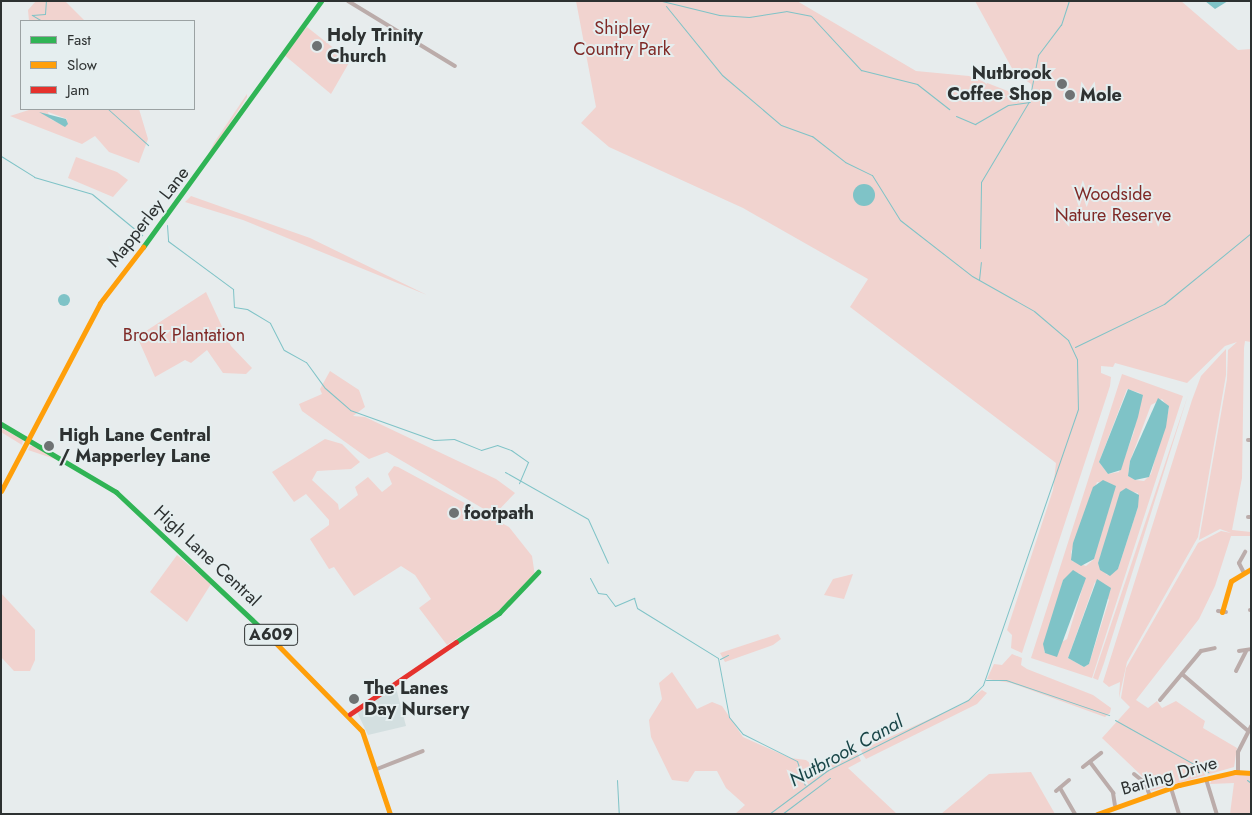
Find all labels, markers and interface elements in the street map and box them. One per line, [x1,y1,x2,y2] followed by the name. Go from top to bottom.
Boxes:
[573,18,671,60] park label: Shipley Country Park
[20,20,195,110] legend
[327,25,423,68] place label: Holy Trinity Church
[67,29,91,51] text: Fast
[311,40,323,52] marker: Holy Trinity Church
[67,54,97,76] text: Slow
[947,63,1052,106] place label: Nutbrook Coffee Shop
[1056,78,1068,90] marker: Nutbrook Coffee Shop
[67,79,90,101] text: Jam
[1080,84,1122,106] place label: Mole
[1064,89,1076,101] marker: Mole
[102,163,194,271] street label: Mapperley Lane
[1055,184,1171,226] park label: Woodside Nature Reserve
[123,324,245,346] park label: Brook Plantation
[59,425,211,468] place label: High Lane Central / Mapperley Lane
[43,440,55,452] marker: High Lane Central / Mapperley Lane
[149,501,265,611] street label: High Lane Central
[464,502,534,524] place label: footpath
[448,507,460,519] marker: footpath
[244,622,298,648] road number: A609
[364,678,469,721] place label: The Lanes Day Nursery
[348,693,360,705] marker: The Lanes Day Nursery
[785,710,907,792] water label: Nutbrook Canal
[1119,752,1219,800] street label: Barling Drive

